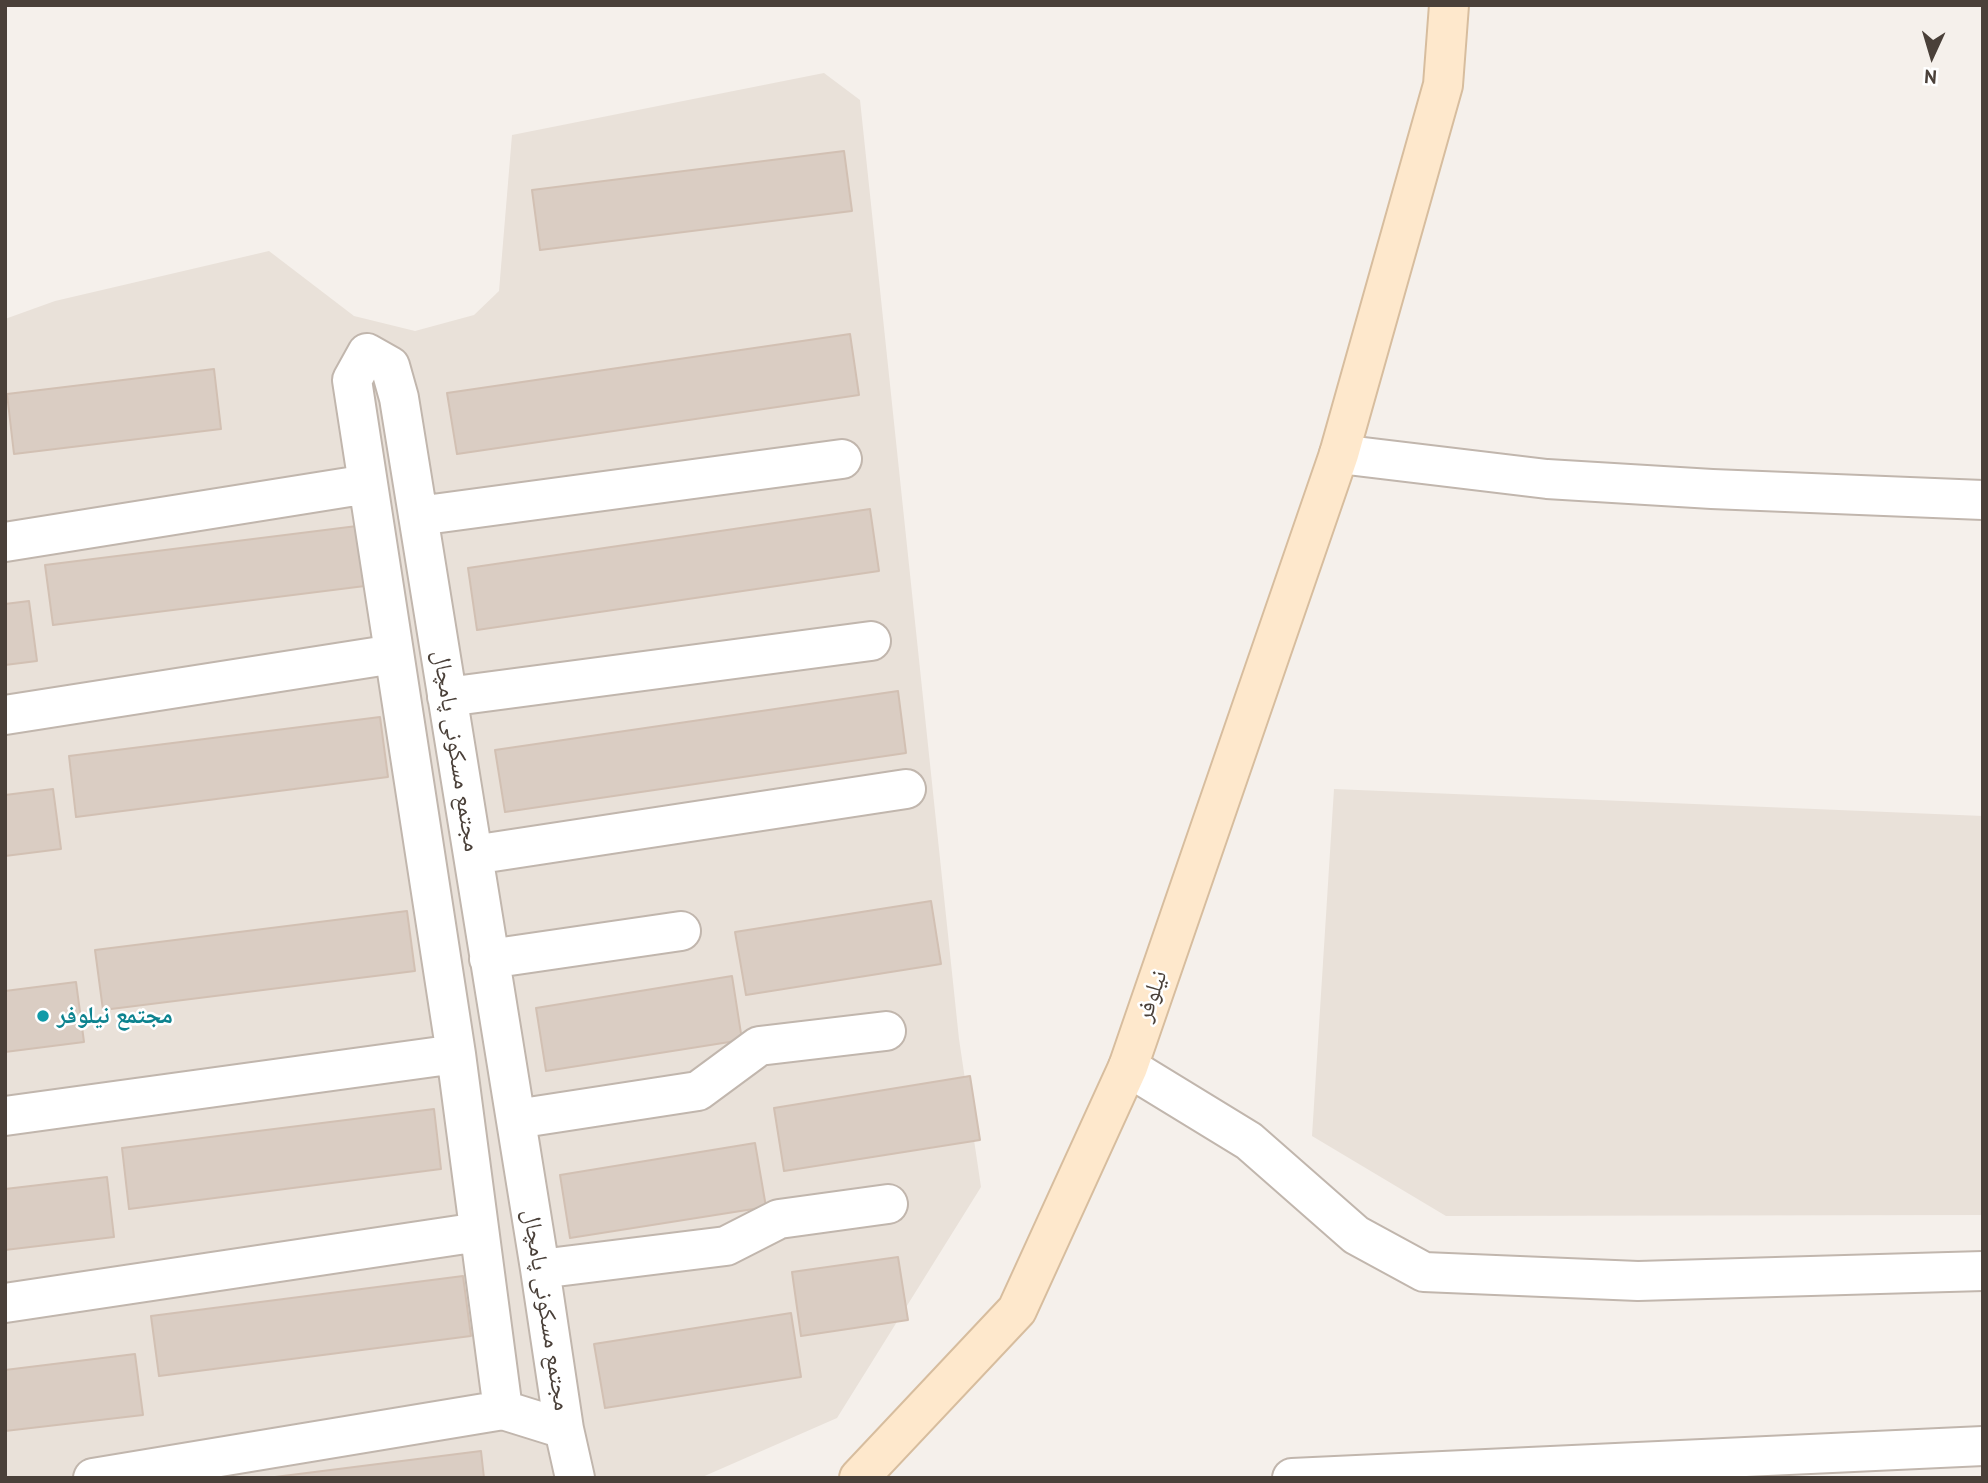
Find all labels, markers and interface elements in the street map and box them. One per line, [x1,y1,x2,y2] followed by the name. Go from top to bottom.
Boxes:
[1897,21,1967,91] north arrow
[1923,65,1938,89] text: N
[426,648,486,854] street label: مجتمع مسکونی پامچال
[1130,967,1174,1025] street label: نیلوفر
[57,1002,173,1030] place label: مجتمع نیلوفر
[35,1008,51,1024] marker: مجتمع نیلوفر
[516,1207,576,1413] street label: مجتمع مسکونی پامچال

